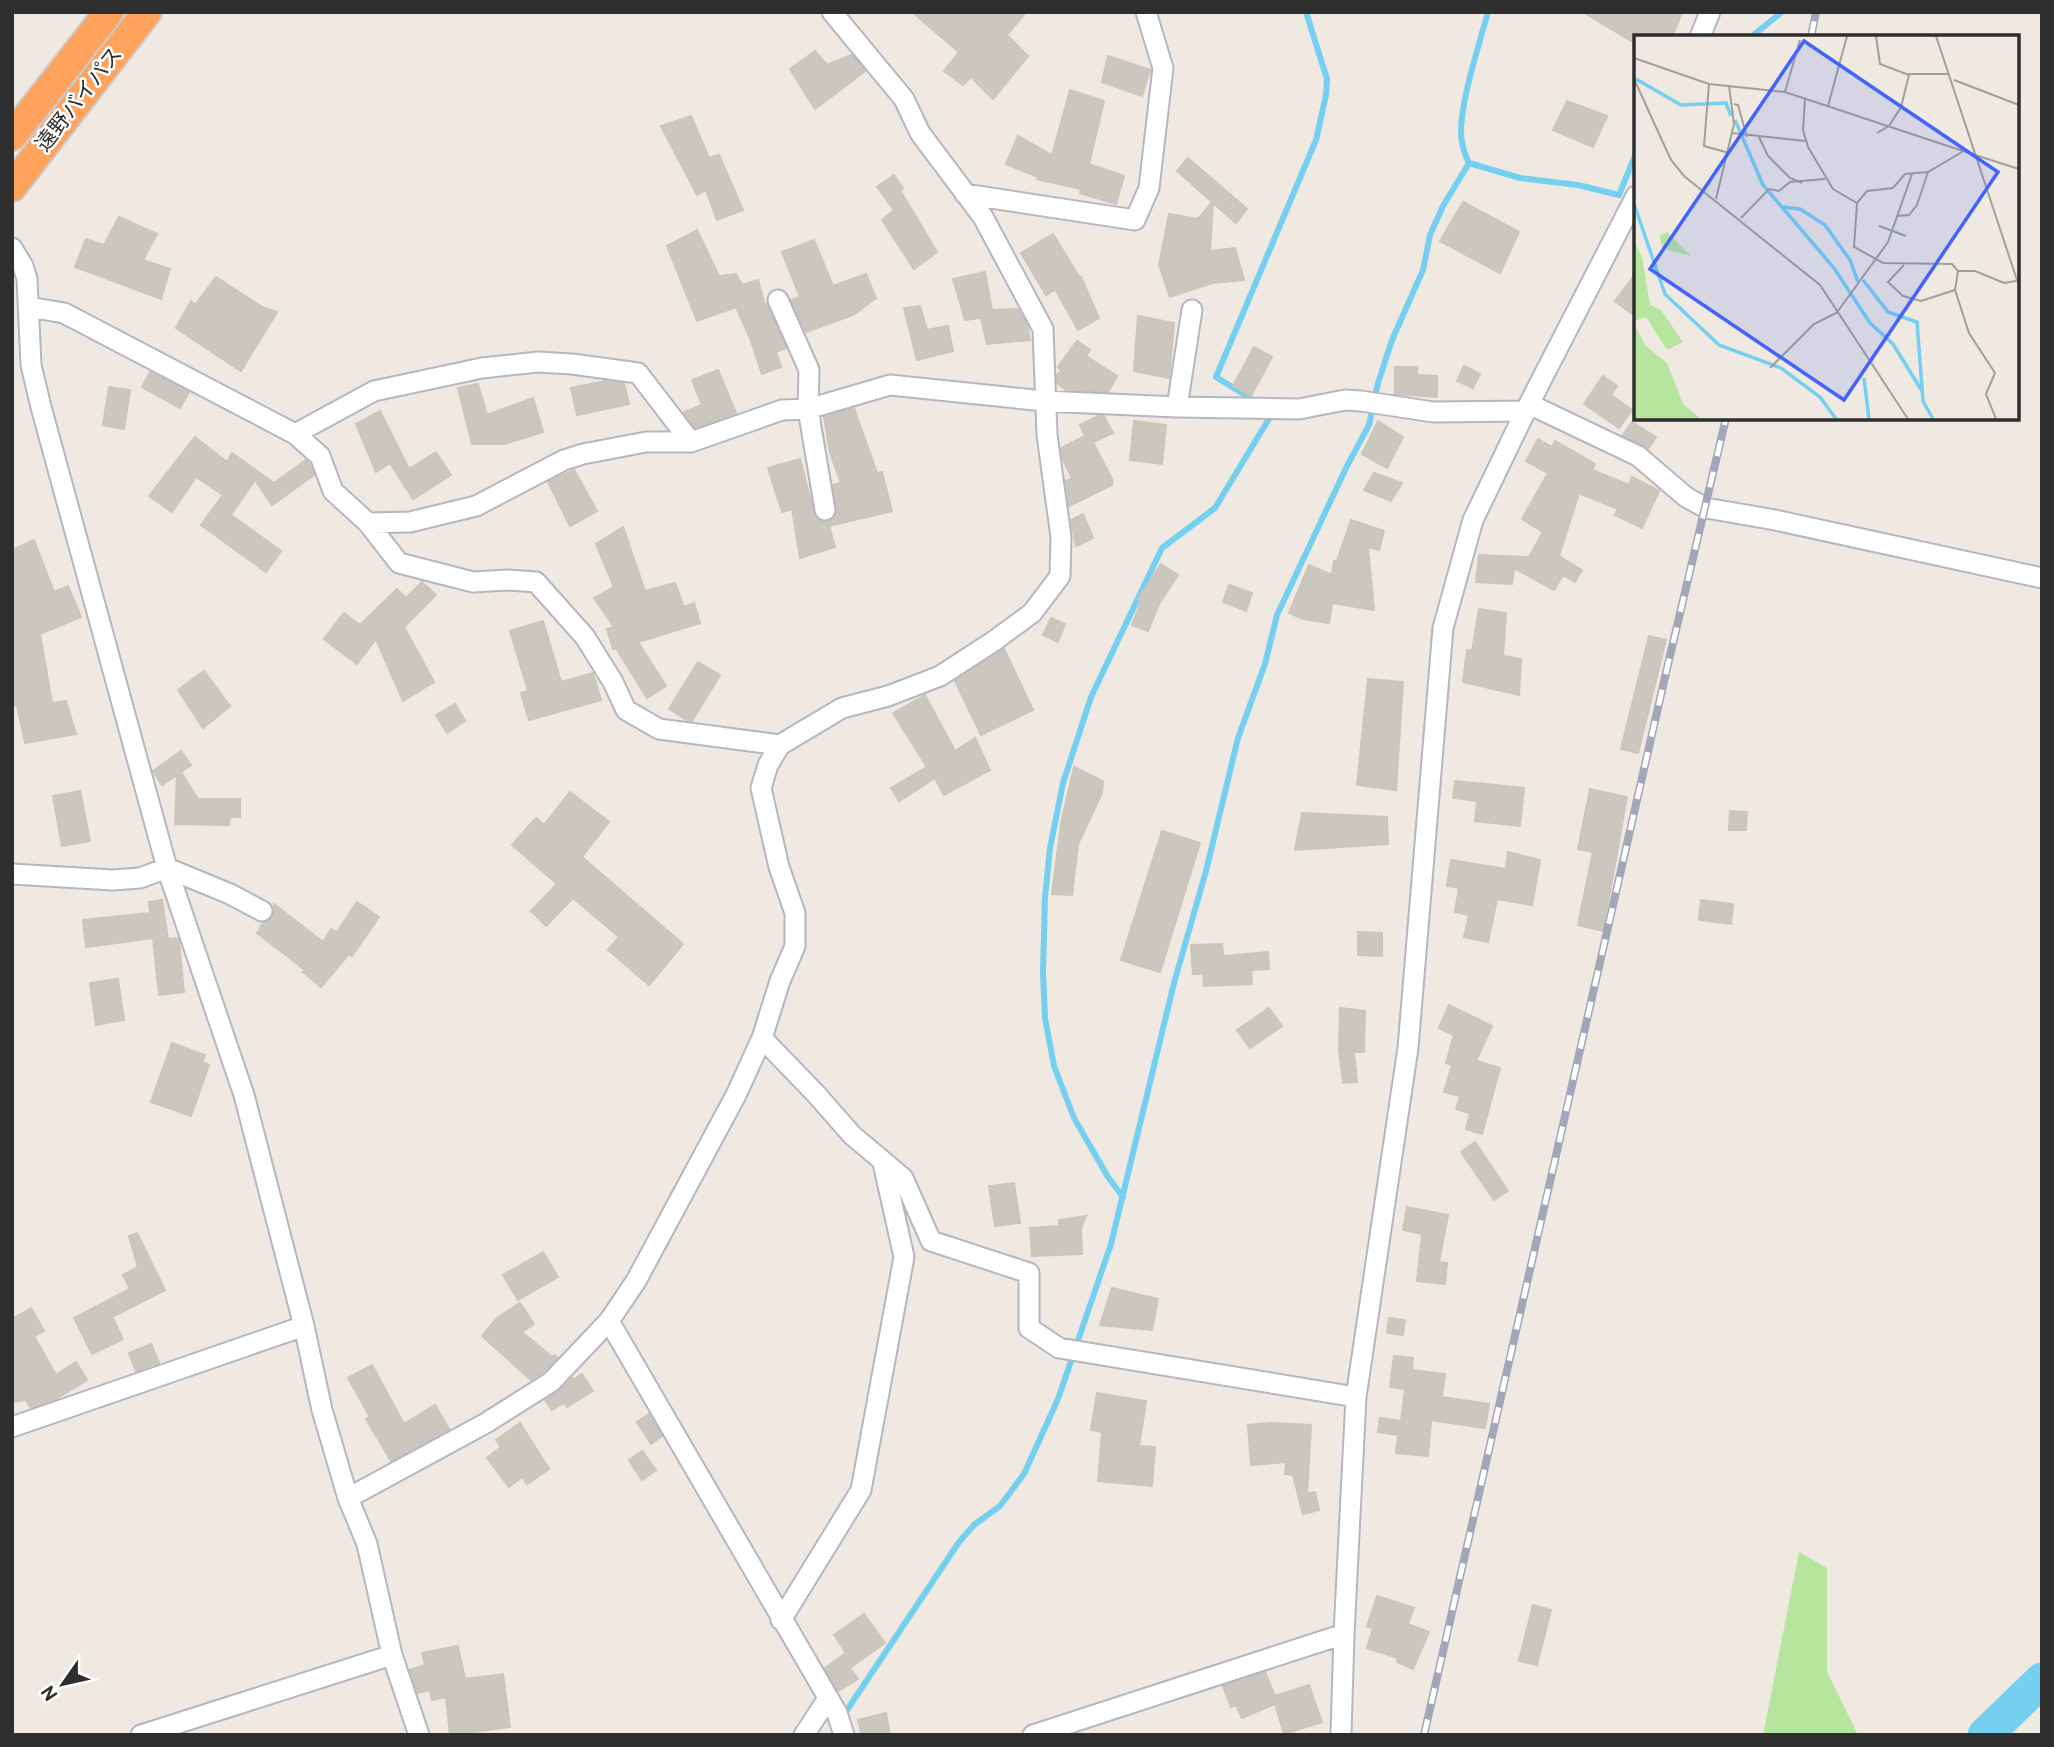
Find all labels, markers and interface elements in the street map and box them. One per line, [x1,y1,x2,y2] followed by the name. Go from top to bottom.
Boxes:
[1634,35,2019,420] inset map
[31,42,129,158] street label: 遠野バイパス
[28,1649,98,1719] north arrow
[37,1680,64,1705] text: N

